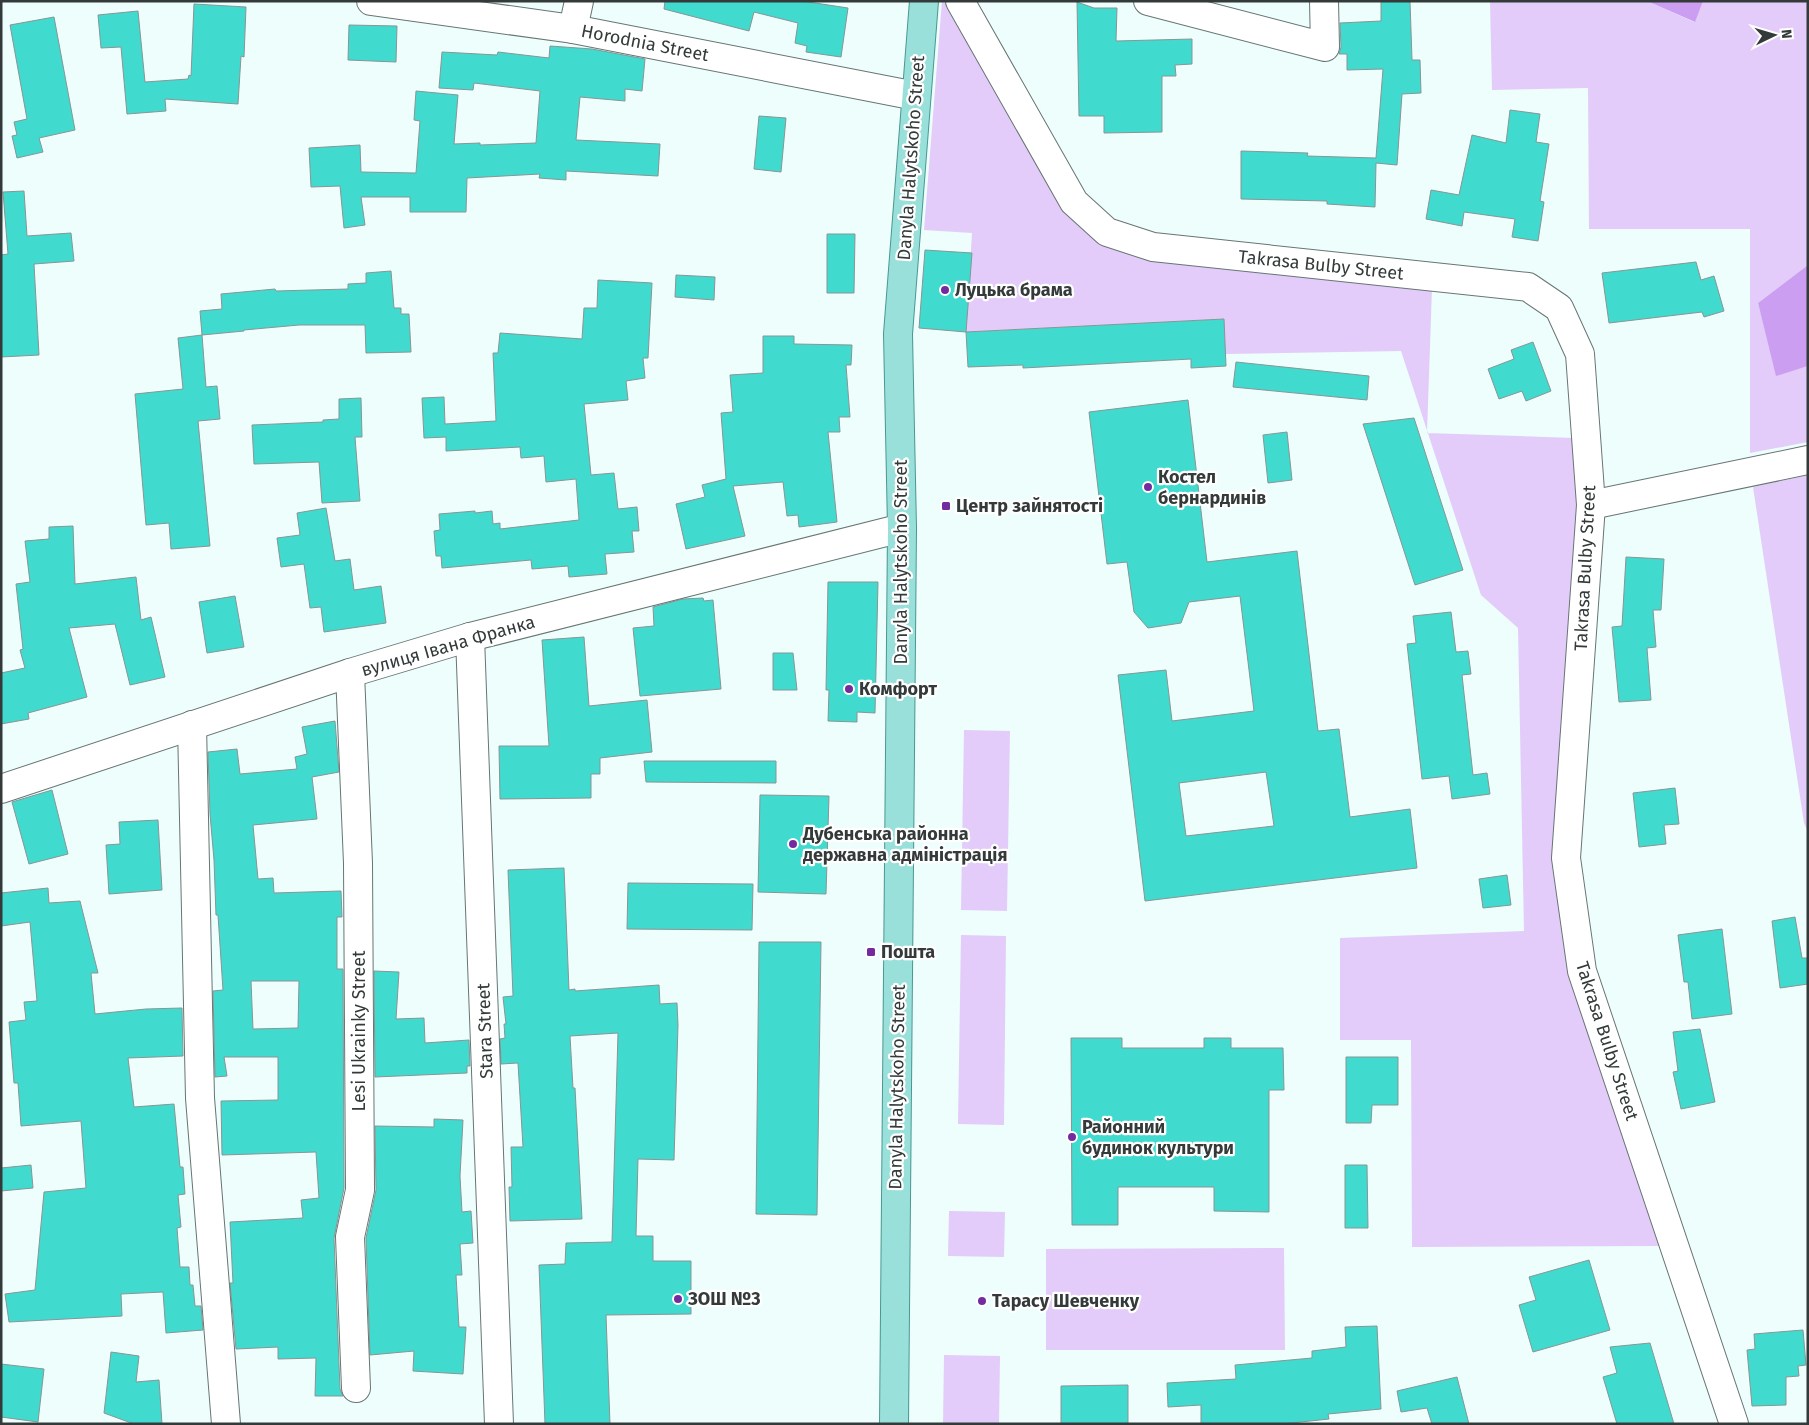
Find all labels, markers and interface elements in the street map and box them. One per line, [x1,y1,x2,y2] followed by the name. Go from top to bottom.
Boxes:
[1749,10,1799,60] north arrow
[579,20,711,66] street label: Horodnia Street
[1778,29,1795,39] text: N
[893,54,929,261] street label: Danyla Halytskoho Street
[1237,245,1405,285] street label: Takrasa Bulby Street
[955,279,1073,301] place label: Луцька брама
[939,284,951,296] marker: Луцька брама
[890,459,912,665] street label: Danyla Halytskoho Street
[1158,466,1266,509] place label: Костел бернардинів
[1142,481,1154,493] marker: Костел бернардинів
[1570,484,1600,651] street label: Takrasa Bulby Street
[956,495,1103,517] place label: Центр зайнятості
[940,500,952,512] marker: Центр зайнятості
[359,611,537,681] street label: вулиця Івана Франка
[859,678,937,700] place label: Комфорт
[843,683,855,695] marker: Комфорт
[802,823,1007,866] place label: Дубенська районна державна адміністрація
[787,838,799,850] marker: Дубенська районна державна адміністрація
[881,941,935,963] place label: Пошта
[865,946,877,958] marker: Пошта
[348,950,370,1112] street label: Lesi Ukrainky Street
[1571,959,1643,1124] street label: Takrasa Bulby Street
[472,982,498,1079] street label: Stara Street
[884,984,910,1190] street label: Danyla Halytskoho Street
[1082,1116,1234,1159] place label: Районний будинок культури
[1066,1131,1078,1143] marker: Районний будинок культури
[687,1288,761,1310] place label: ЗОШ №3
[992,1290,1140,1312] place label: Тарасу Шевченку
[672,1293,684,1305] marker: ЗОШ №3
[976,1295,988,1307] marker: Тарасу Шевченку

